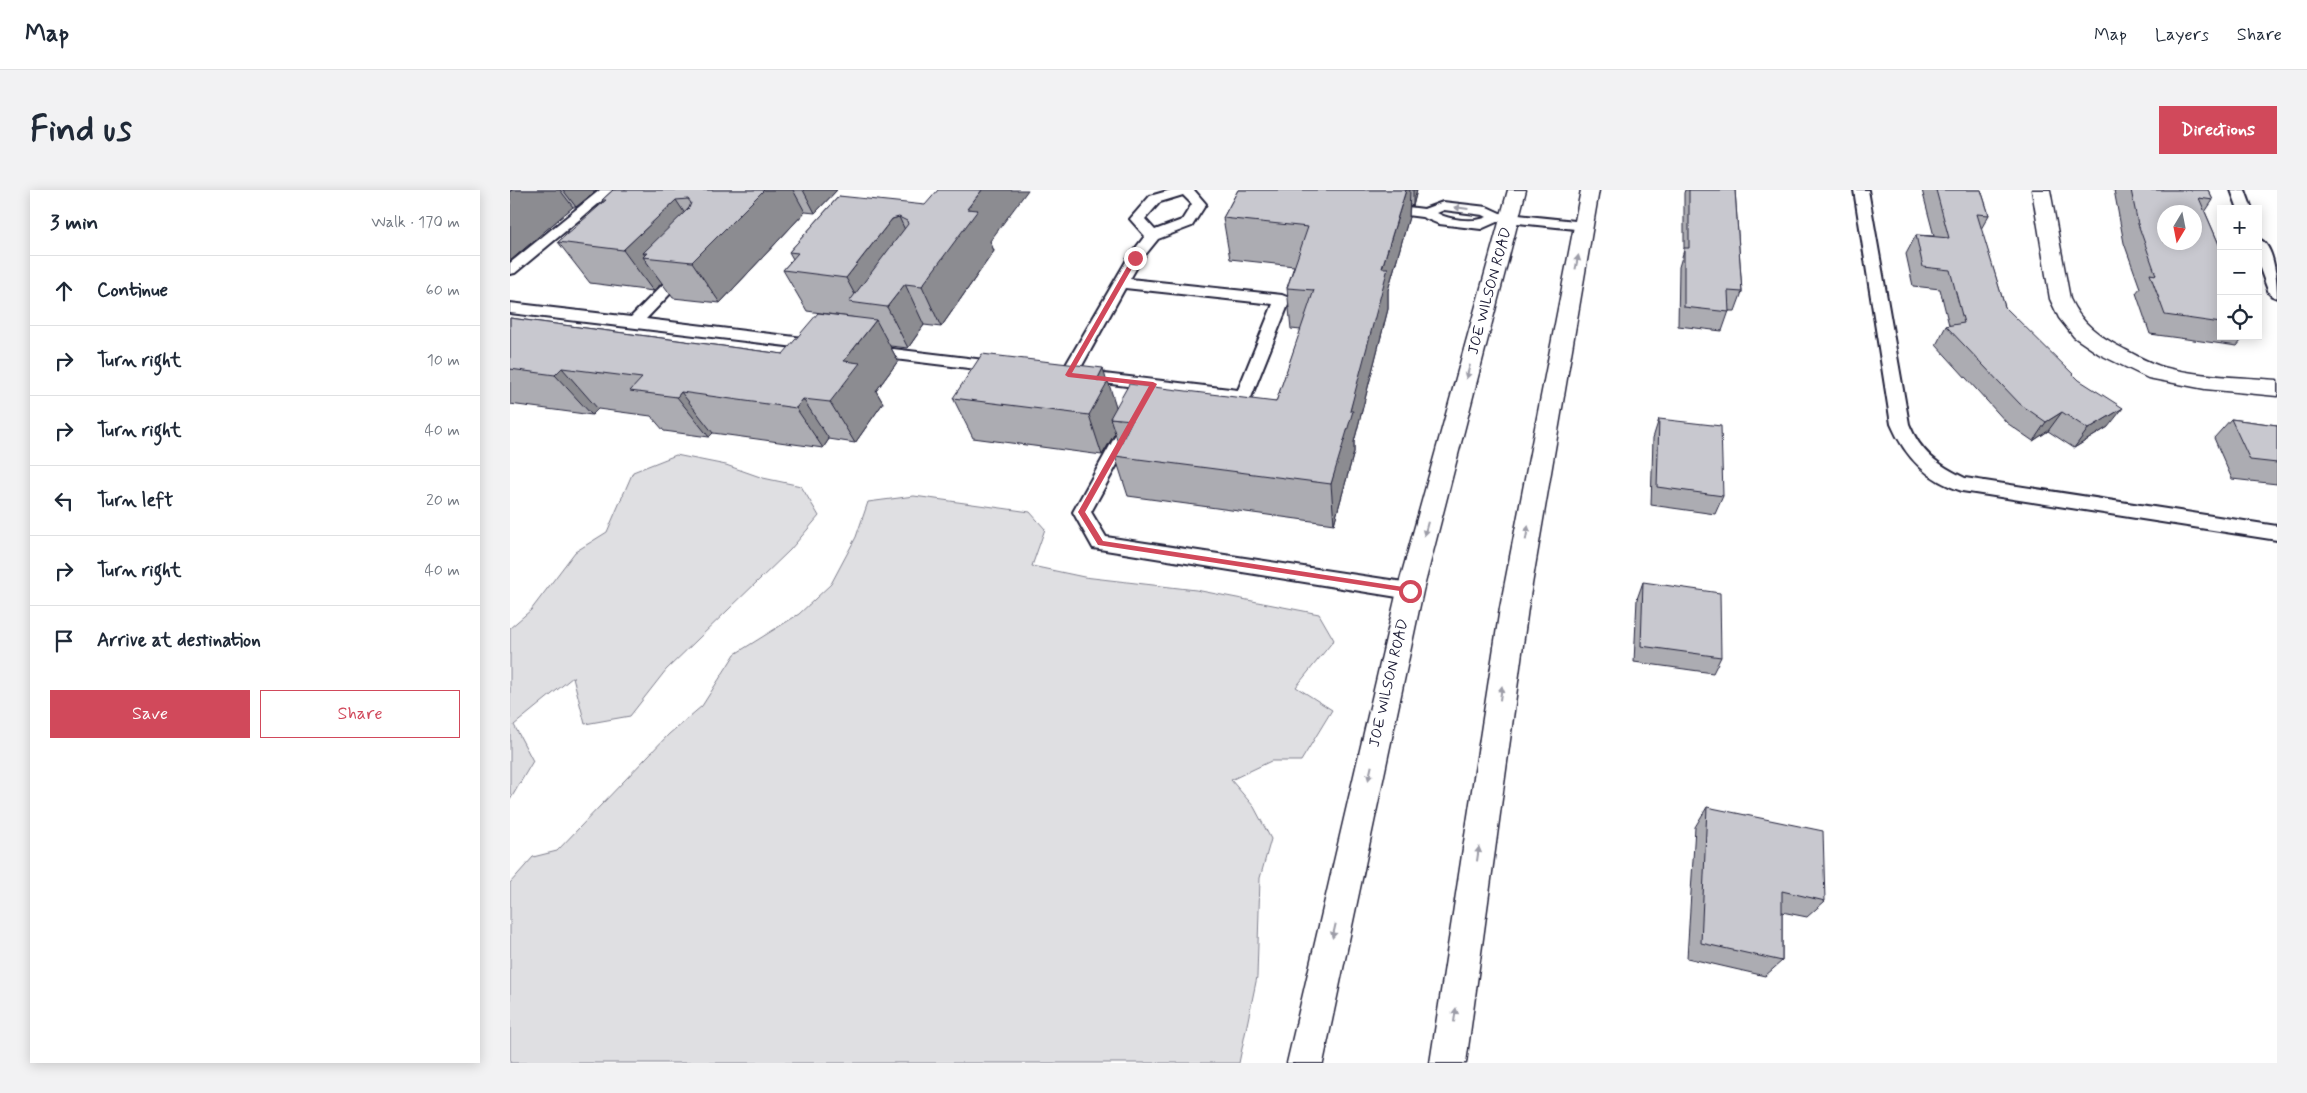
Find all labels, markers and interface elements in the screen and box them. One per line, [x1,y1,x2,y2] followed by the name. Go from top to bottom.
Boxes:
[25,19,69,50] text: Map
[2094,23,2127,47] text: Map
[2155,23,2209,47] text: Layers
[2237,23,2282,47] text: Share
[2159,106,2277,154] button: Directions
[30,107,132,153] text: Find us
[1453,204,1469,212] one-way arrow
[2157,205,2202,250] north arrow
[2217,205,2262,340] map controls
[2217,205,2262,250] button: +
[50,209,98,237] text: 3 min
[371,212,460,233] text: Walk · 170 m
[1463,225,1517,357] street label: JOE WILSON ROAD
[1124,247,1147,270] route end
[2217,250,2262,295] button: −
[1574,254,1582,270] one-way arrow
[50,277,78,305] icon: ahead
[97,278,168,303] text: Continue
[426,280,460,301] text: 60 m
[2217,295,2262,340] button: locate
[50,347,78,375] icon: right
[97,348,181,373] text: Turn right
[427,350,460,371] text: 10 m
[1464,365,1472,380] one-way arrow
[50,417,78,445] icon: right
[97,418,181,443] text: Turn right
[424,420,460,441] text: 40 m
[50,487,78,515] icon: left
[97,488,173,513] text: Turn left
[426,490,460,511] text: 20 m
[1422,522,1430,537] one-way arrow
[1524,524,1532,540] one-way arrow
[50,557,78,585] icon: right
[97,558,181,583] text: Turn right
[424,560,460,581] text: 40 m
[1399,580,1422,603] route start
[1365,617,1413,749] street label: JOE WILSON ROAD
[50,627,78,655] icon: arrive
[97,628,261,653] text: Arrive at destination
[1498,685,1506,701] one-way arrow
[50,690,250,738] button: Save
[260,690,460,738] button: Share
[1365,765,1373,781] one-way arrow
[1475,846,1483,862] one-way arrow
[1330,924,1338,939] one-way arrow
[1452,1006,1460,1022] one-way arrow

